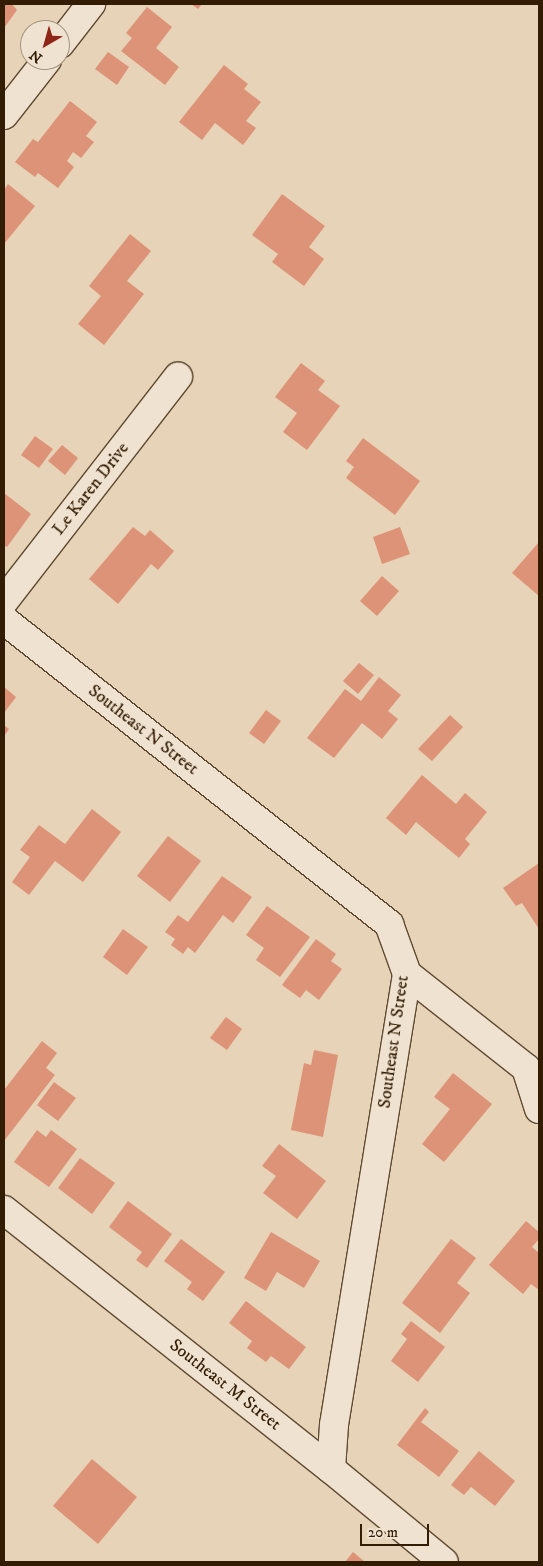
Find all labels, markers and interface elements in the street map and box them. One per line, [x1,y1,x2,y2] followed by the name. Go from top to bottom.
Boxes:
[20,20,70,70] north arrow
[26,45,46,67] text: N
[48,438,134,540] street label: Le Karen Drive
[84,680,202,780] street label: Southeast N Street
[374,974,414,1110] street label: Southeast N Street
[165,1335,285,1435] street label: Southeast M Street
[363,1514,432,1546] scale bar
[368,1523,398,1542] text: 20 m

